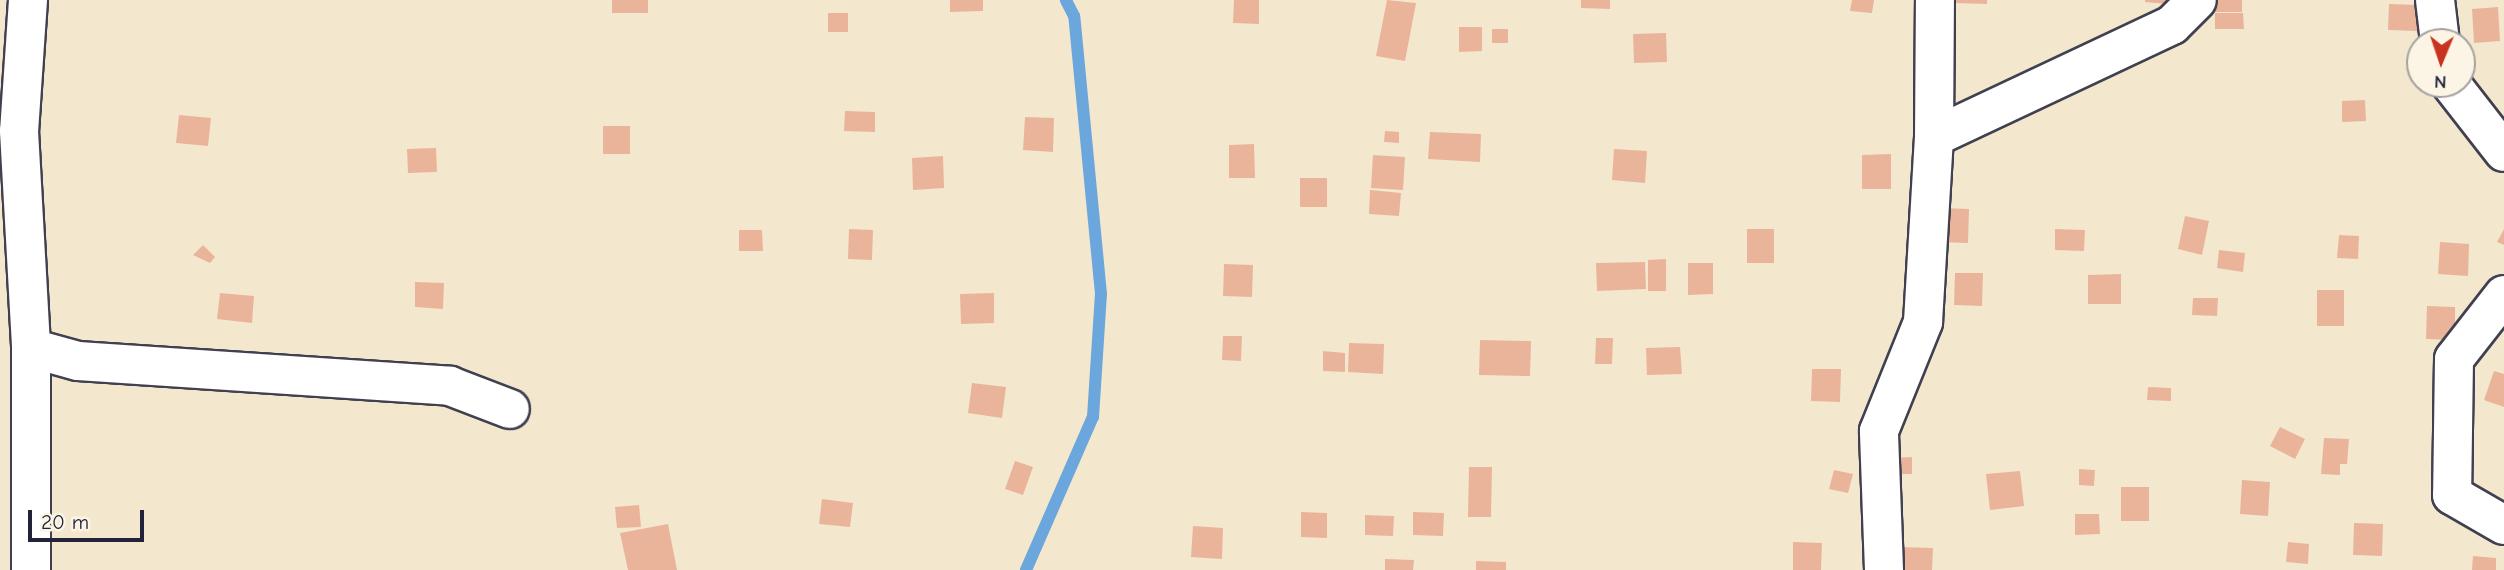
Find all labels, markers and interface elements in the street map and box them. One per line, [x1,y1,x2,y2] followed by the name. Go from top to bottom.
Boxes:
[2406,28,2476,98] north arrow
[2434,71,2447,93] text: N
[32,496,147,540] scale bar
[41,510,89,534] text: 20 m

